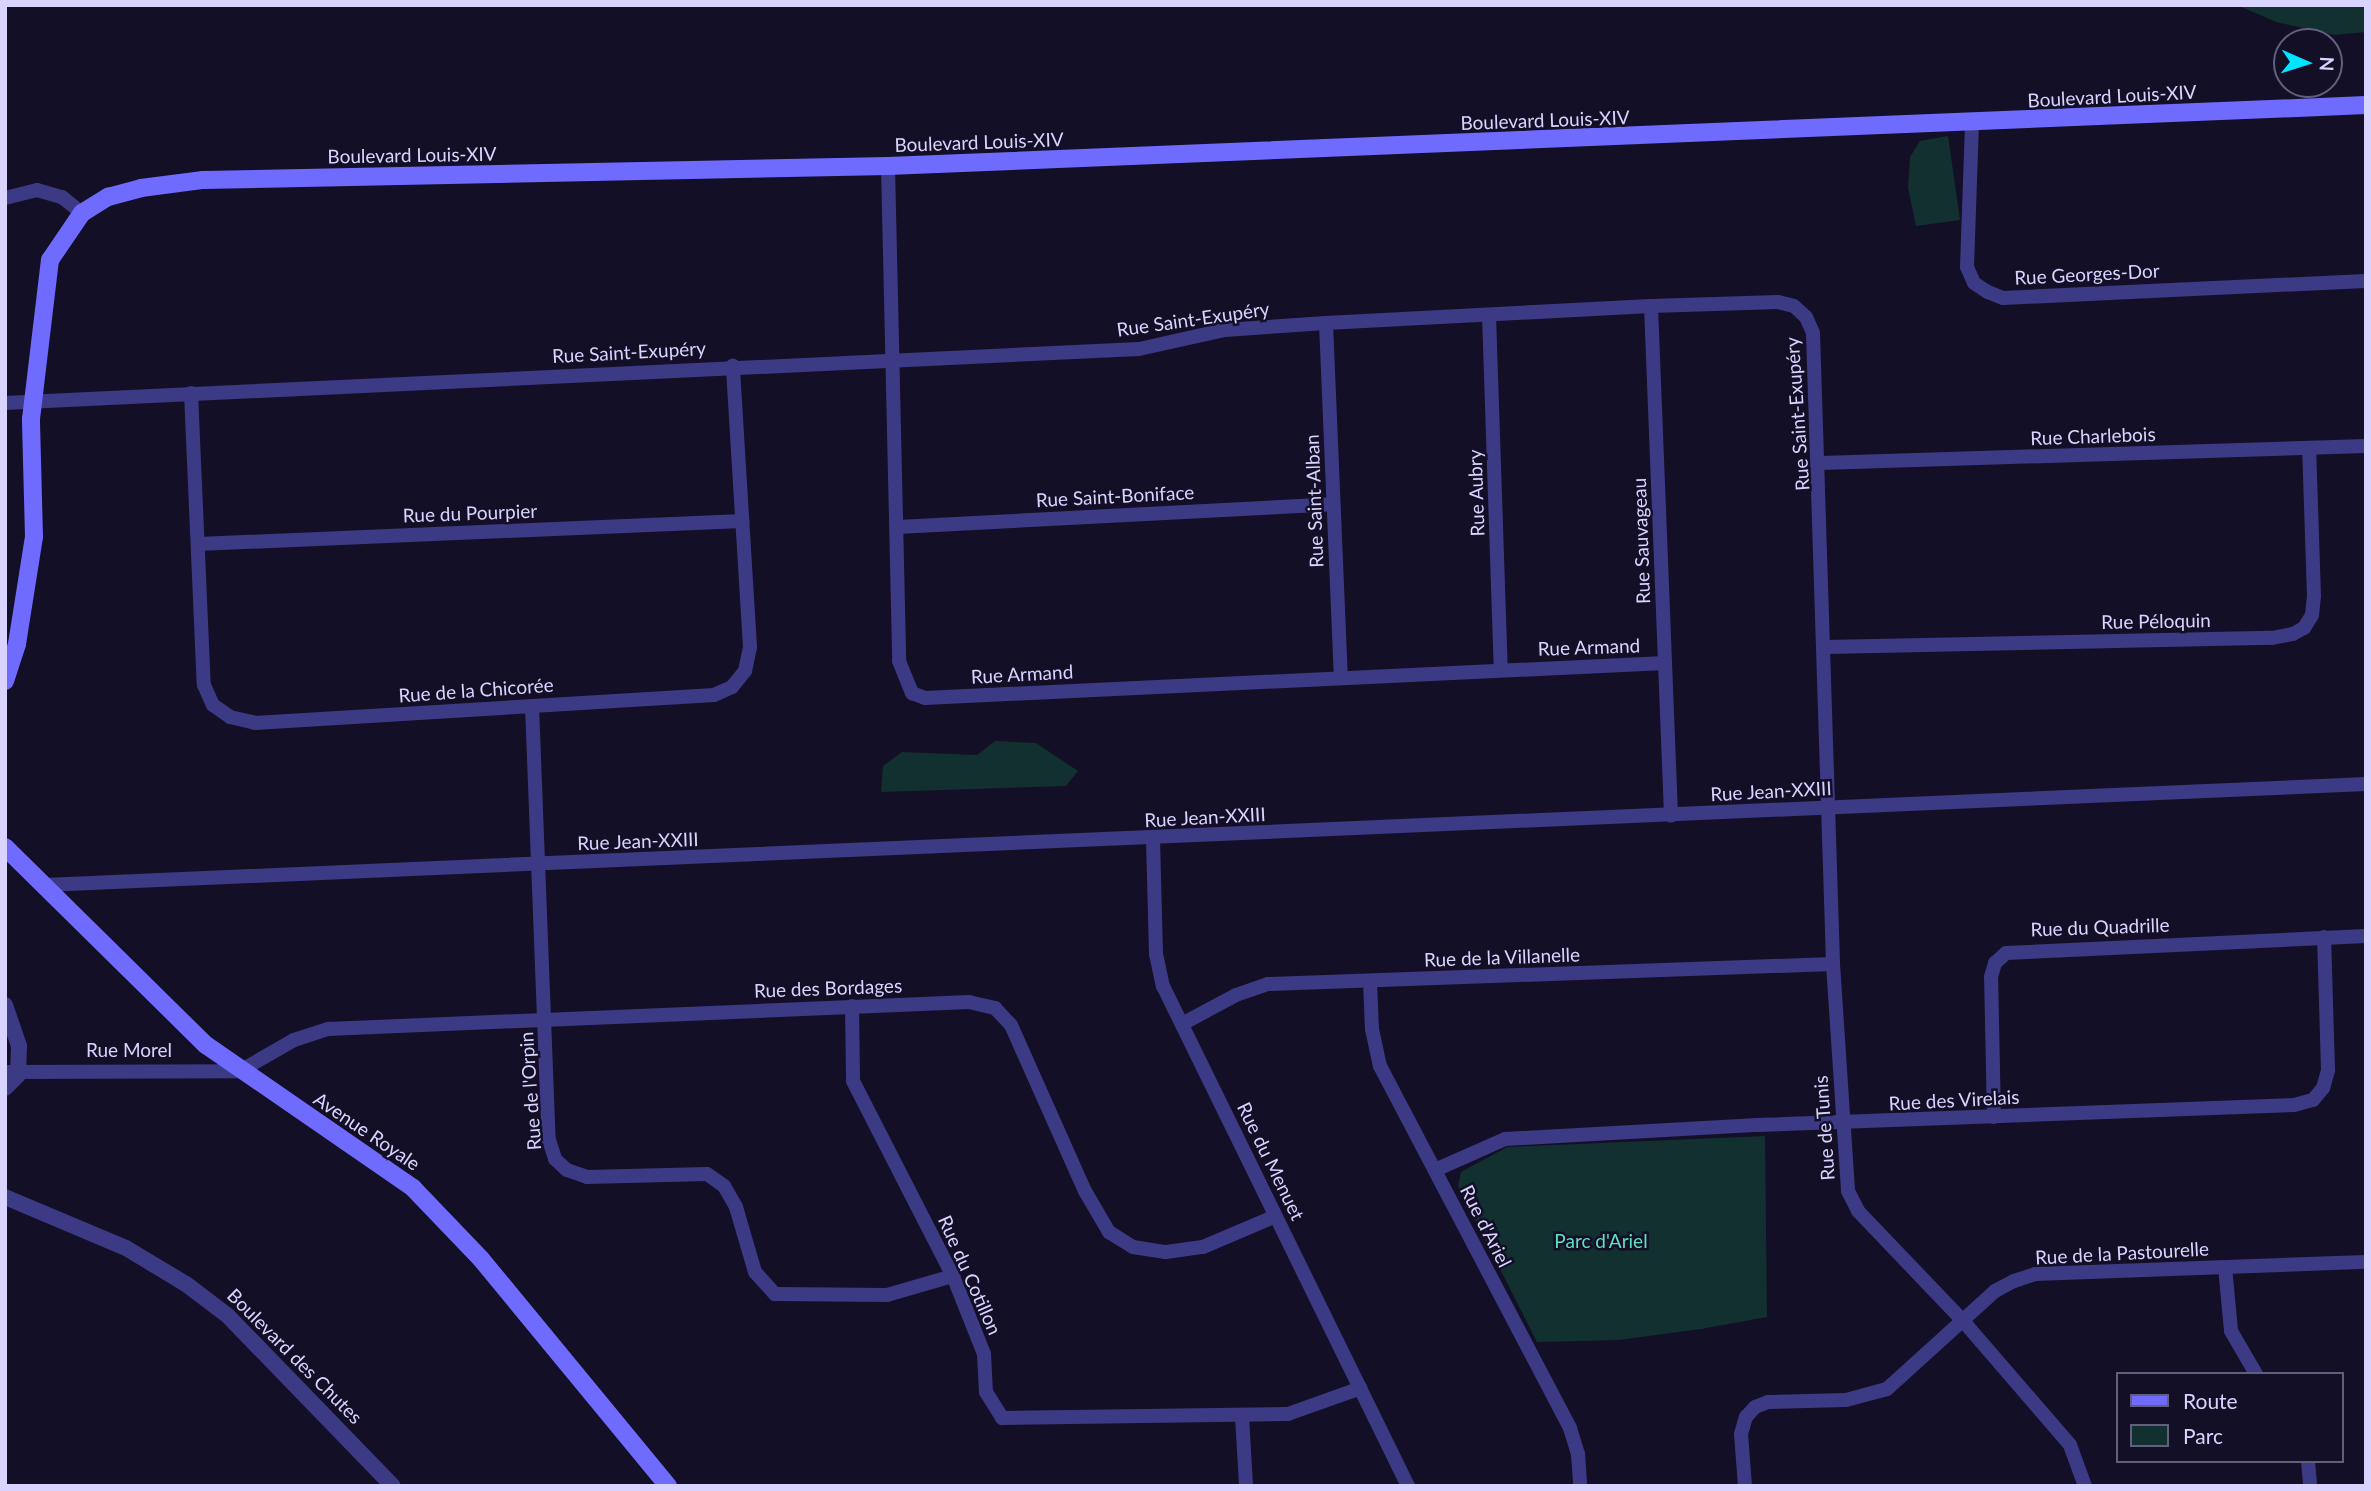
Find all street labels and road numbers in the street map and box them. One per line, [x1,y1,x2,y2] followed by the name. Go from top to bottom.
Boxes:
[2027,80,2197,112] street label: Boulevard Louis-XIV
[1460,106,1630,134] street label: Boulevard Louis-XIV
[894,128,1064,156] street label: Boulevard Louis-XIV
[327,142,497,168] street label: Boulevard Louis-XIV
[2014,259,2160,289] street label: Rue Georges-Dor
[1115,297,1271,341] street label: Rue Saint-Exupéry
[1780,336,1814,492] street label: Rue Saint-Exupéry
[552,337,706,367] street label: Rue Saint-Exupéry
[2030,422,2156,450] street label: Rue Charlebois
[1300,434,1328,568] street label: Rue Saint-Alban
[1463,449,1489,537] street label: Rue Aubry
[1627,478,1655,604] street label: Rue Sauvageau
[1035,480,1195,512] street label: Rue Saint-Boniface
[402,499,538,527] street label: Rue du Pourpier
[2101,609,2211,633] street label: Rue Péloquin
[1537,634,1641,660] street label: Rue Armand
[970,660,1074,688] street label: Rue Armand
[398,673,554,707] street label: Rue de la Chicorée
[1709,776,1833,806] street label: Rue Jean-XXIII
[1143,802,1267,832] street label: Rue Jean-XXIII
[577,827,699,855] street label: Rue Jean-XXIII
[2030,913,2170,941] street label: Rue du Quadrille
[1423,943,1581,971] street label: Rue de la Villanelle
[753,974,903,1002] street label: Rue des Bordages
[514,1031,546,1151] street label: Rue de l'Orpin
[86,1039,172,1061] street label: Rue Morel
[1809,1074,1839,1182] street label: Rue de Tunis
[1888,1085,2020,1115] street label: Rue des Virelais
[310,1087,424,1175] street label: Avenue Royale
[1233,1098,1309,1224] street label: Rue du Menuet
[1456,1181,1516,1271] street label: Rue d'Ariel
[934,1212,1006,1338] street label: Rue du Cotillon
[2035,1237,2209,1269] street label: Rue de la Pastourelle
[223,1284,367,1428] street label: Boulevard des Chutes

